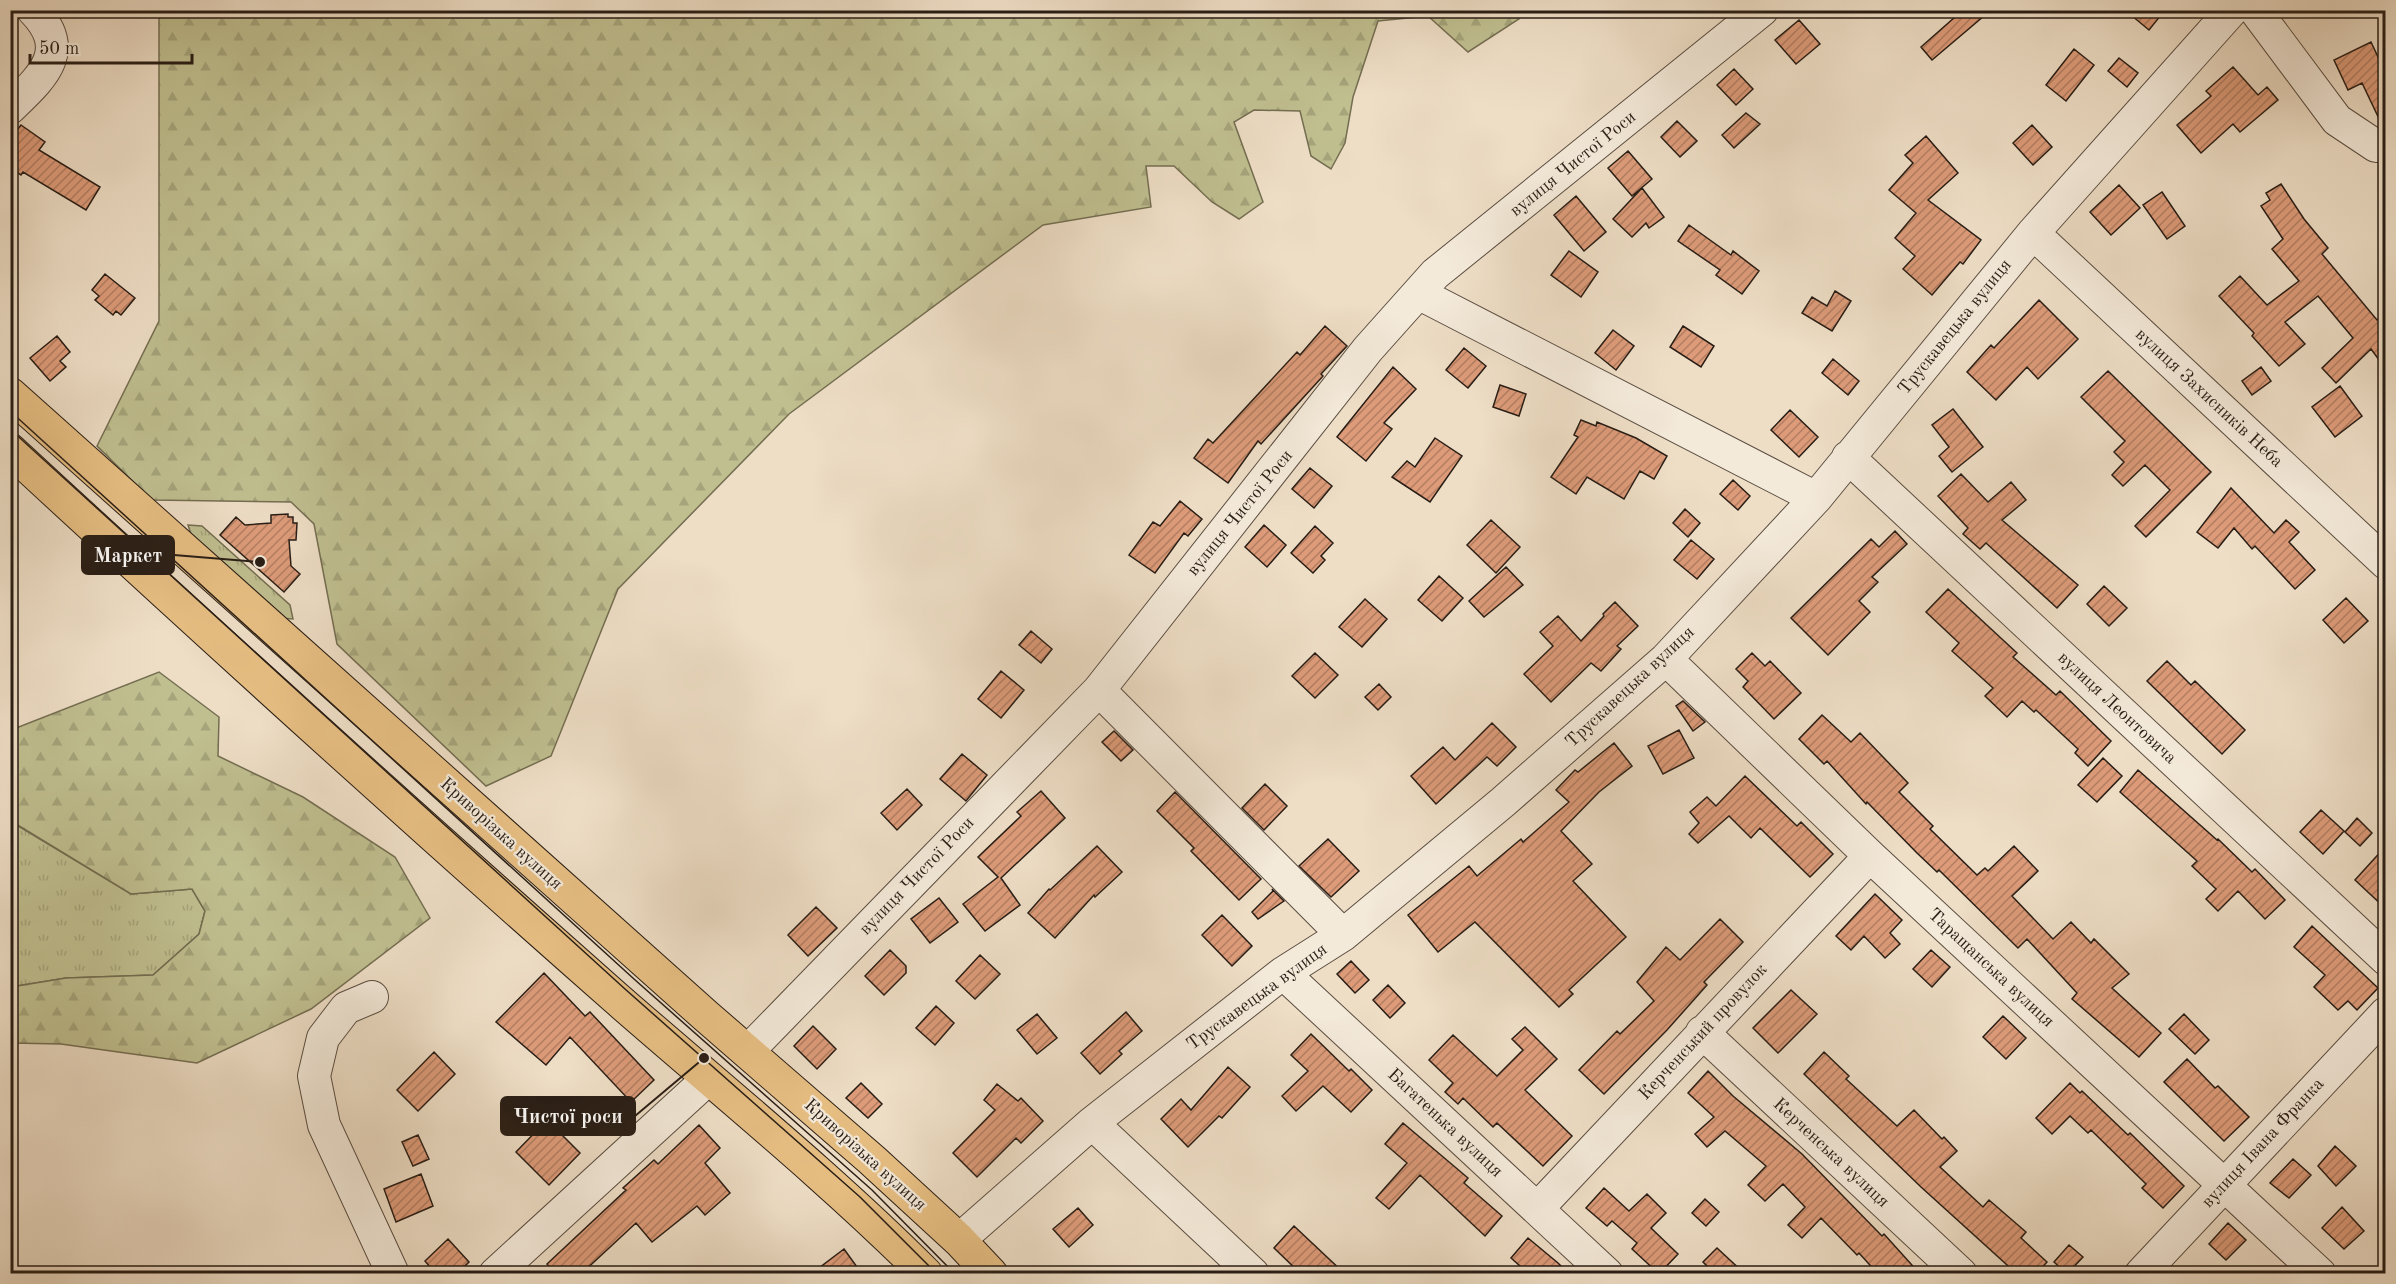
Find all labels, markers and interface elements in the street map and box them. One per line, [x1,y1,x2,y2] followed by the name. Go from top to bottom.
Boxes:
[30,27,192,65] scale bar
[39,40,79,58] text: 50 m
[1507,108,1639,220] street label: вулиця Чистої Роси
[1895,256,2015,398] street label: Трускавецька вулиця
[2132,325,2286,471] street label: вулиця Захисників Неба
[1184,447,1296,579] street label: вулиця Чистої Роси
[82,536,174,574] callout: Маркет
[94,547,162,567] text: Маркет
[1562,623,1698,751] street label: Трускавецька вулиця
[2054,649,2180,767] street label: вулиця Леонтовича
[437,775,565,893] street label: Криворізька вулиця
[856,814,978,938] street label: вулиця Чистої Роси
[1925,905,2057,1031] street label: Таращанська вулиця
[1184,940,1330,1054] street label: Трускавецька вулиця
[1635,960,1771,1104] street label: Керченський провулок
[1384,1065,1506,1181] street label: Багатенька вулиця
[2199,1075,2328,1211] street label: вулиця Івана Франка
[1770,1095,1892,1211] street label: Керченська вулиця
[801,1096,929,1214] street label: Криворізька вулиця
[501,1097,635,1135] callout: Чистої роси
[513,1108,623,1128] text: Чистої роси

